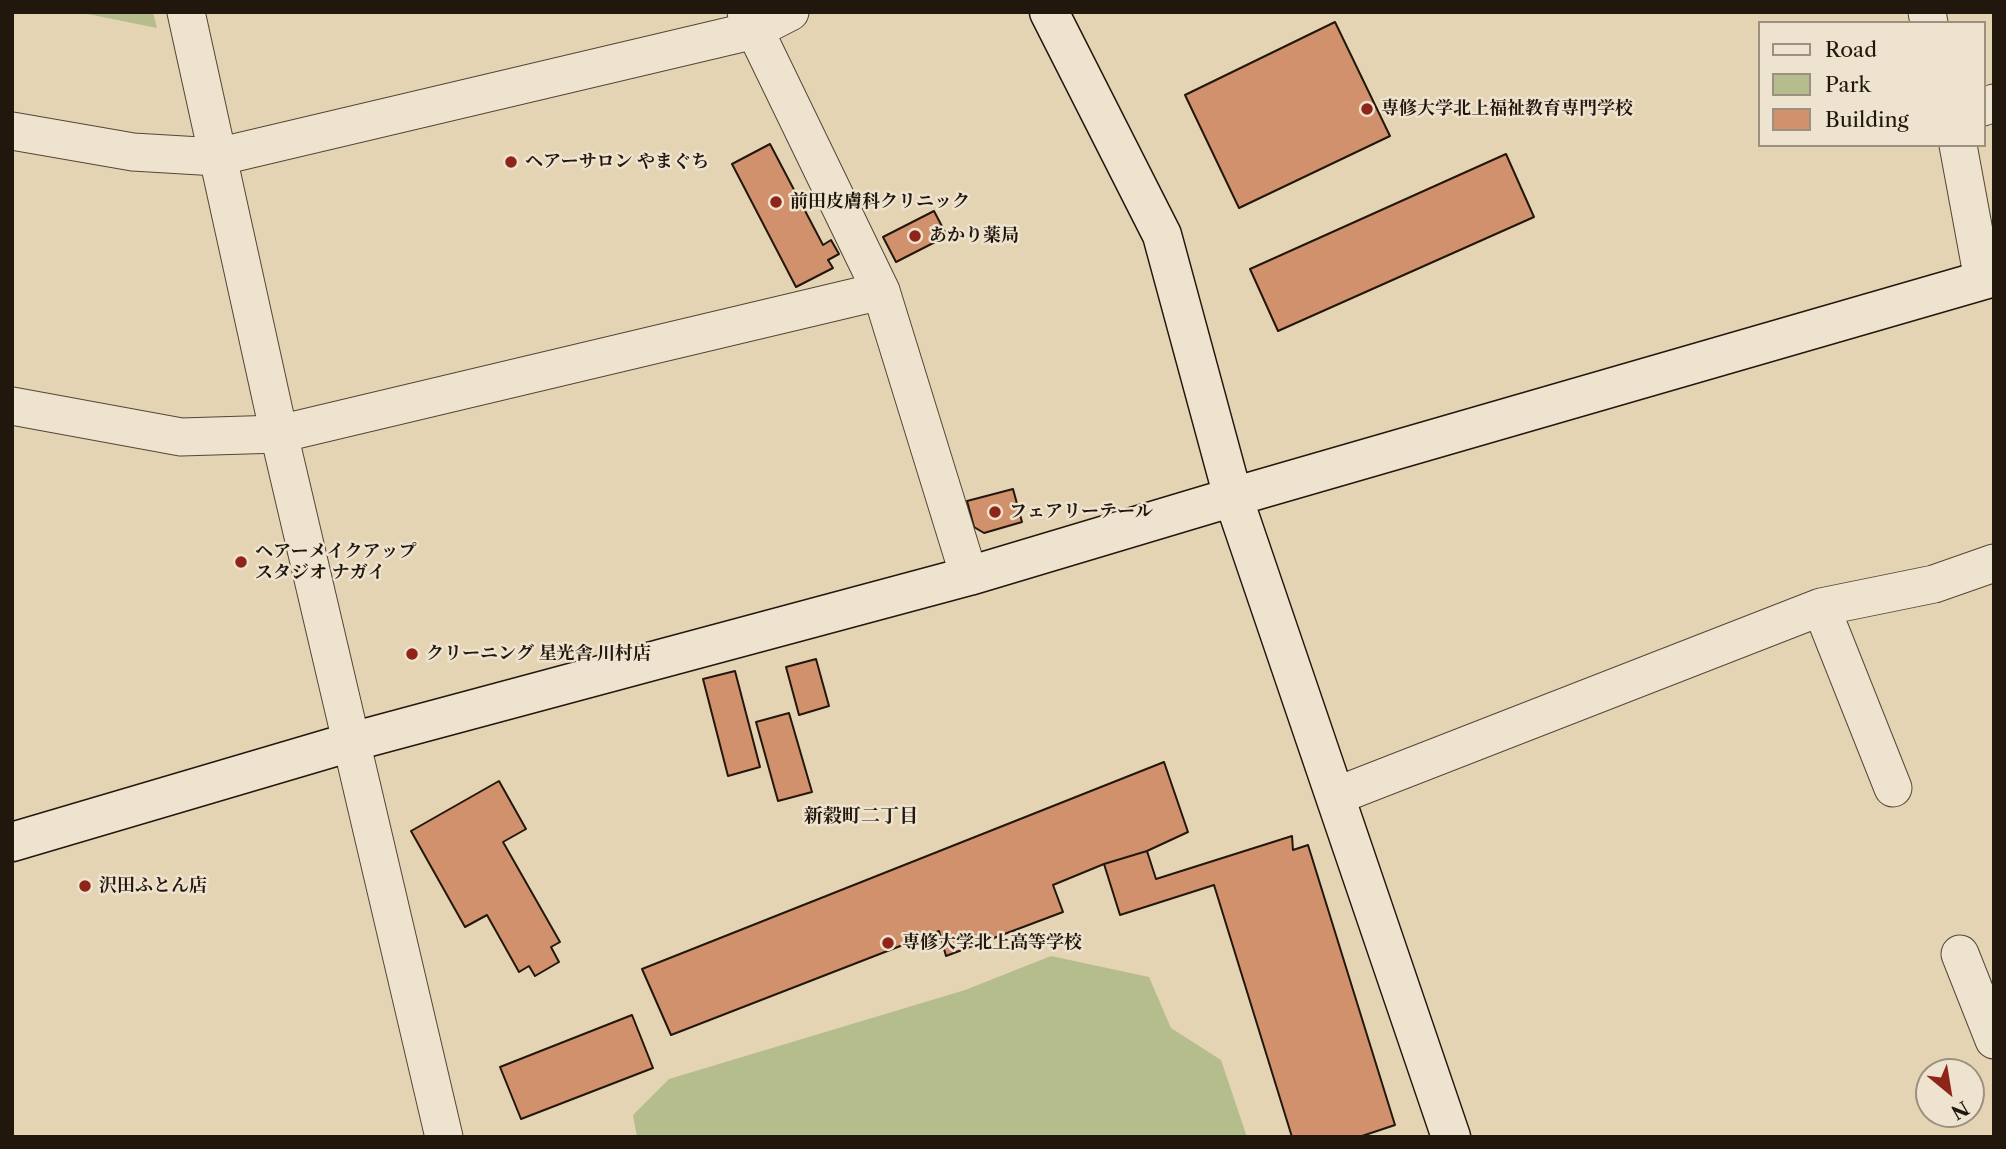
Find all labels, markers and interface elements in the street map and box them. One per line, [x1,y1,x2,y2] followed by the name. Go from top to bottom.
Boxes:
[1758,21,1985,147] legend
[1825,37,1877,62] text: Road
[1825,72,1871,97] text: Park
[1381,98,1633,120] place label: 専修大学北上福祉教育専門学校
[1359,101,1375,117] marker: 専修大学北上福祉教育専門学校
[1825,107,1909,132] text: Building
[525,151,709,173] place label: ヘアーサロン やまぐち
[503,154,519,170] marker: ヘアーサロン やまぐち
[790,191,970,213] place label: 前田皮膚科クリニック
[768,194,784,210] marker: 前田皮膚科クリニック
[929,225,1019,247] place label: あかり薬局
[907,228,923,244] marker: あかり薬局
[1009,501,1153,523] place label: フェアリーテール
[987,504,1003,520] marker: フェアリーテール
[255,541,416,584] place label: ヘアーメイクアップ スタジオ ナガイ
[233,554,249,570] marker: ヘアーメイクアップ スタジオ ナガイ
[426,643,651,665] place label: クリーニング 星光舎 川村店
[404,646,420,662] marker: クリーニング 星光舎 川村店
[804,806,918,828] district label: 新穀町二丁目
[99,875,207,897] place label: 沢田ふとん店
[77,878,93,894] marker: 沢田ふとん店
[902,932,1082,954] place label: 専修大学北上高等学校
[880,935,896,951] marker: 専修大学北上高等学校
[1915,1058,1985,1128] north arrow
[1947,1096,1973,1124] text: N

